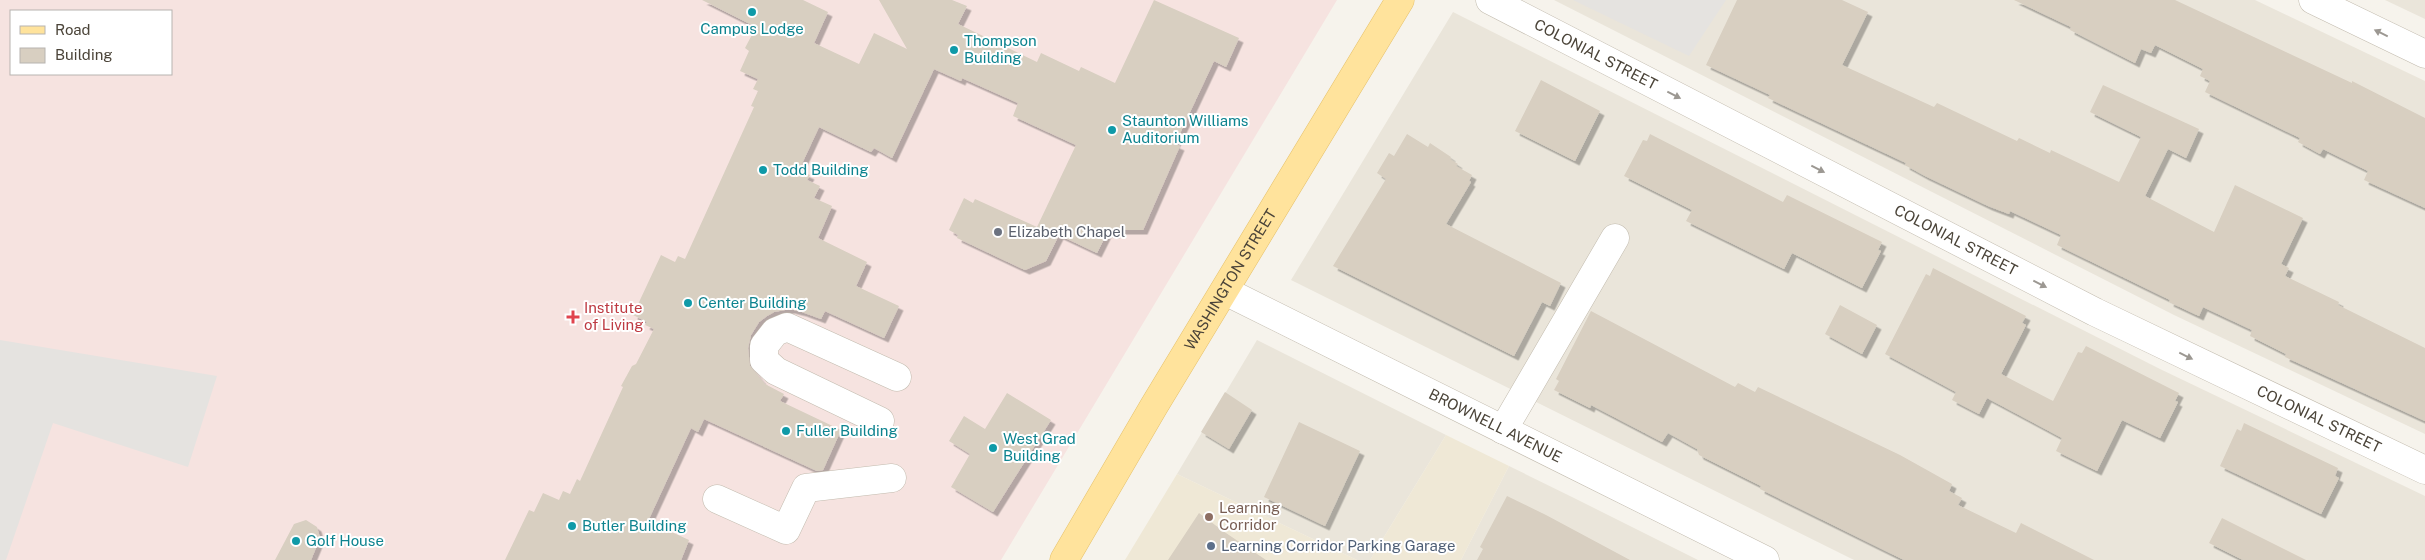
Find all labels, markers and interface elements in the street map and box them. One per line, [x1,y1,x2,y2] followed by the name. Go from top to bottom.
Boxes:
[746,6,758,18] marker: Campus Lodge
[10,10,172,75] legend
[1532,15,1660,93] street label: COLONIAL STREET
[700,20,804,37] place label: Campus Lodge
[55,21,91,38] text: Road
[2374,28,2388,36] one-way arrow
[964,32,1037,66] place label: Thompson Building
[948,44,960,56] marker: Thompson Building
[55,46,113,63] text: Building
[1666,91,1681,99] one-way arrow
[1122,112,1248,146] place label: Staunton Williams Auditorium
[1106,124,1118,136] marker: Staunton Williams Auditorium
[773,161,869,178] place label: Todd Building
[757,164,769,176] marker: Todd Building
[1811,165,1825,173] one-way arrow
[1892,201,2020,278] street label: COLONIAL STREET
[1181,206,1279,353] street label: WASHINGTON STREET
[1008,223,1125,240] place label: Elizabeth Chapel
[992,226,1004,238] marker: Elizabeth Chapel
[2033,280,2047,288] one-way arrow
[698,294,806,311] place label: Center Building
[682,297,694,309] marker: Center Building
[584,299,644,333] place label: Institute of Living
[566,310,580,324] marker: Institute of Living
[2179,352,2193,360] one-way arrow
[2254,382,2384,456] street label: COLONIAL STREET
[1426,385,1565,465] street label: BROWNELL AVENUE
[796,422,898,439] place label: Fuller Building
[780,425,792,437] marker: Fuller Building
[1003,430,1076,464] place label: West Grad Building
[987,442,999,454] marker: West Grad Building
[1219,499,1280,533] place label: Learning Corridor
[1203,511,1215,523] marker: Learning Corridor
[582,517,686,534] place label: Butler Building
[566,520,578,532] marker: Butler Building
[306,532,384,549] place label: Golf House
[290,535,302,547] marker: Golf House
[1221,537,1455,554] place label: Learning Corridor Parking Garage
[1205,540,1217,552] marker: Learning Corridor Parking Garage

